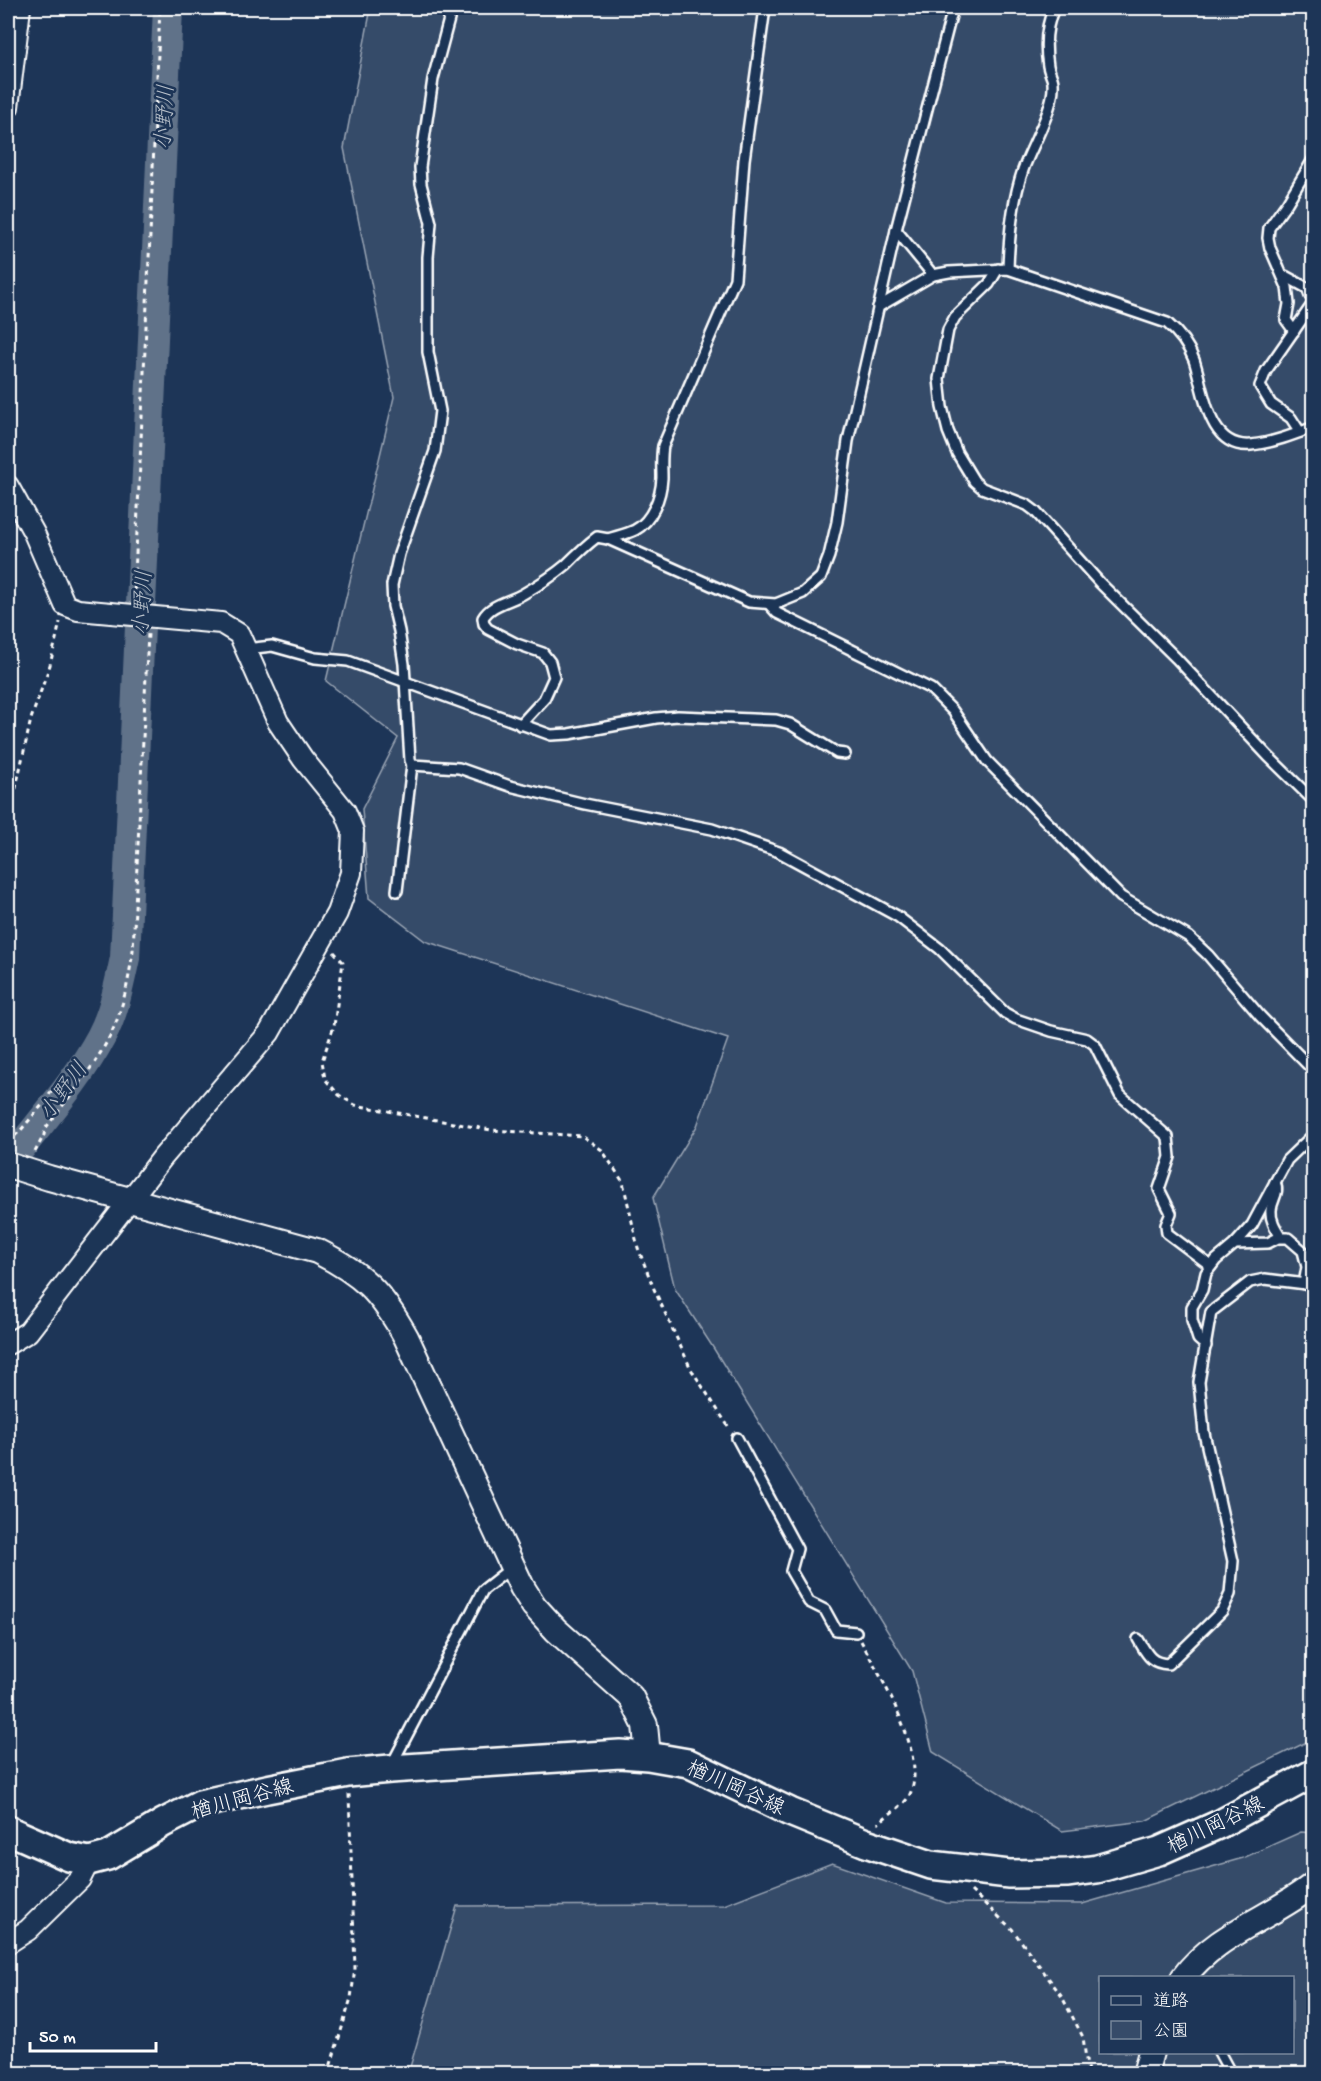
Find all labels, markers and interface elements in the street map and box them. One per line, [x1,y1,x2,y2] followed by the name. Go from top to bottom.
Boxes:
[151,84,182,151] water label: 小野川
[129,570,160,637] water label: 小野川
[35,1057,95,1127] water label: 小野川
[682,1757,788,1823] street label: 楢川岡谷線
[189,1775,297,1827] street label: 楢川岡谷線
[1163,1792,1269,1861] street label: 楢川岡谷線
[1099,1976,1294,2054] legend
[1153,1991,1189,2013] text: 道路
[30,2015,156,2053] scale bar
[1153,2022,1189,2043] text: 公園
[39,2028,76,2049] text: 50 m

